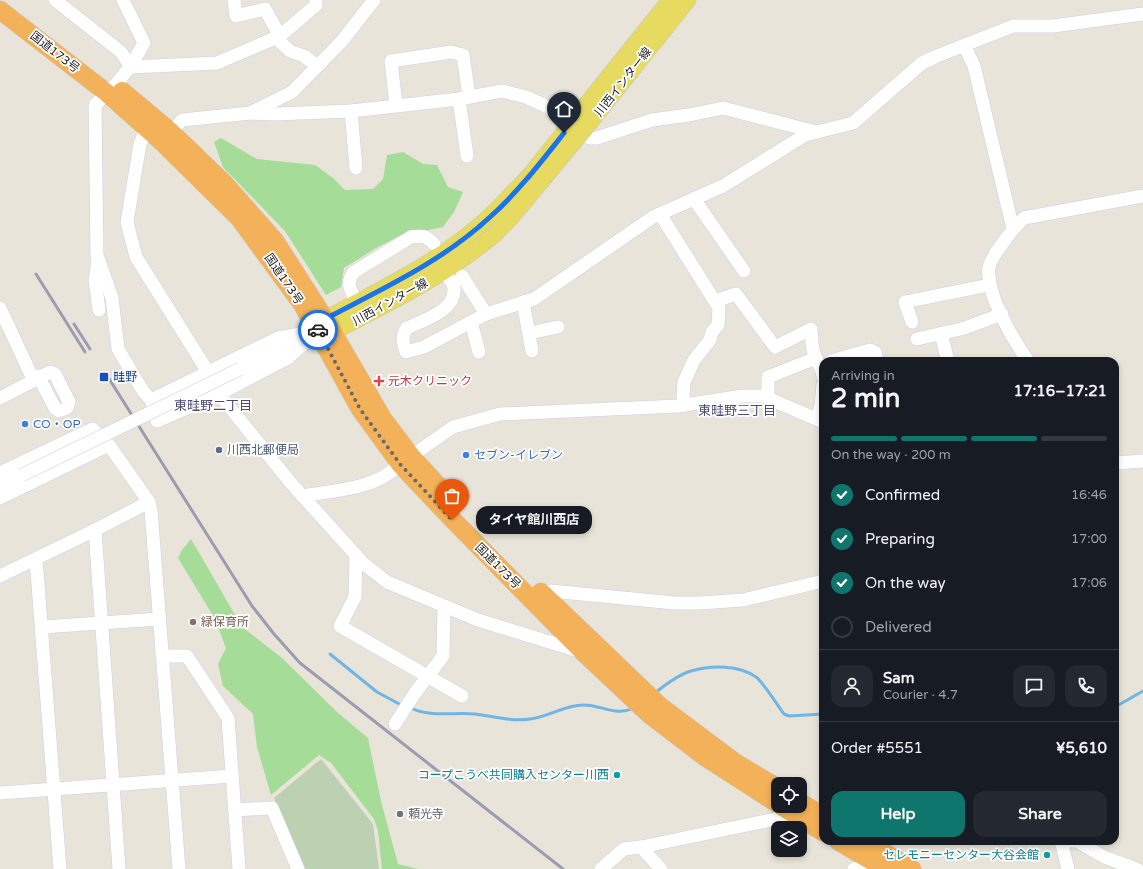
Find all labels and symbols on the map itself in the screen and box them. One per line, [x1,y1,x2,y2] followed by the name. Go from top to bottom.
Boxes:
[28,28,82,76] street label: 国道173号
[592,45,654,119] street label: 川西インター線
[547,92,581,133] pin
[262,251,306,307] street label: 国道173号
[350,276,430,328] street label: 川西インター線
[298,310,338,350] courier
[113,370,137,384] place label: 畦野
[98,371,110,383] marker: 畦野
[388,374,472,388] place label: 元木クリニック
[373,375,385,387] marker: 元木クリニック
[174,398,252,414] district label: 東畦野二丁目
[698,403,776,419] district label: 東畦野三丁目
[33,417,81,431] place label: CO・OP
[20,419,30,429] marker: CO・OP
[227,443,299,457] place label: 川西北郵便局
[214,445,224,455] marker: 川西北郵便局
[474,448,563,462] place label: セブン-イレブン
[461,450,471,460] marker: セブン-イレブン
[435,479,469,520] pin
[476,506,592,534] callout: タイヤ館川西店
[472,540,524,592] street label: 国道173号
[201,615,249,629] place label: 緑保育所
[188,617,198,627] marker: 緑保育所
[418,768,609,782] place label: コープこうべ共同購入センター川西
[612,770,622,780] marker: コープこうべ共同購入センター川西
[408,807,444,821] place label: 頼光寺
[395,809,405,819] marker: 頼光寺
[883,848,1039,862] place label: セレモニーセンター大谷会館
[1042,850,1052,860] marker: セレモニーセンター大谷会館

